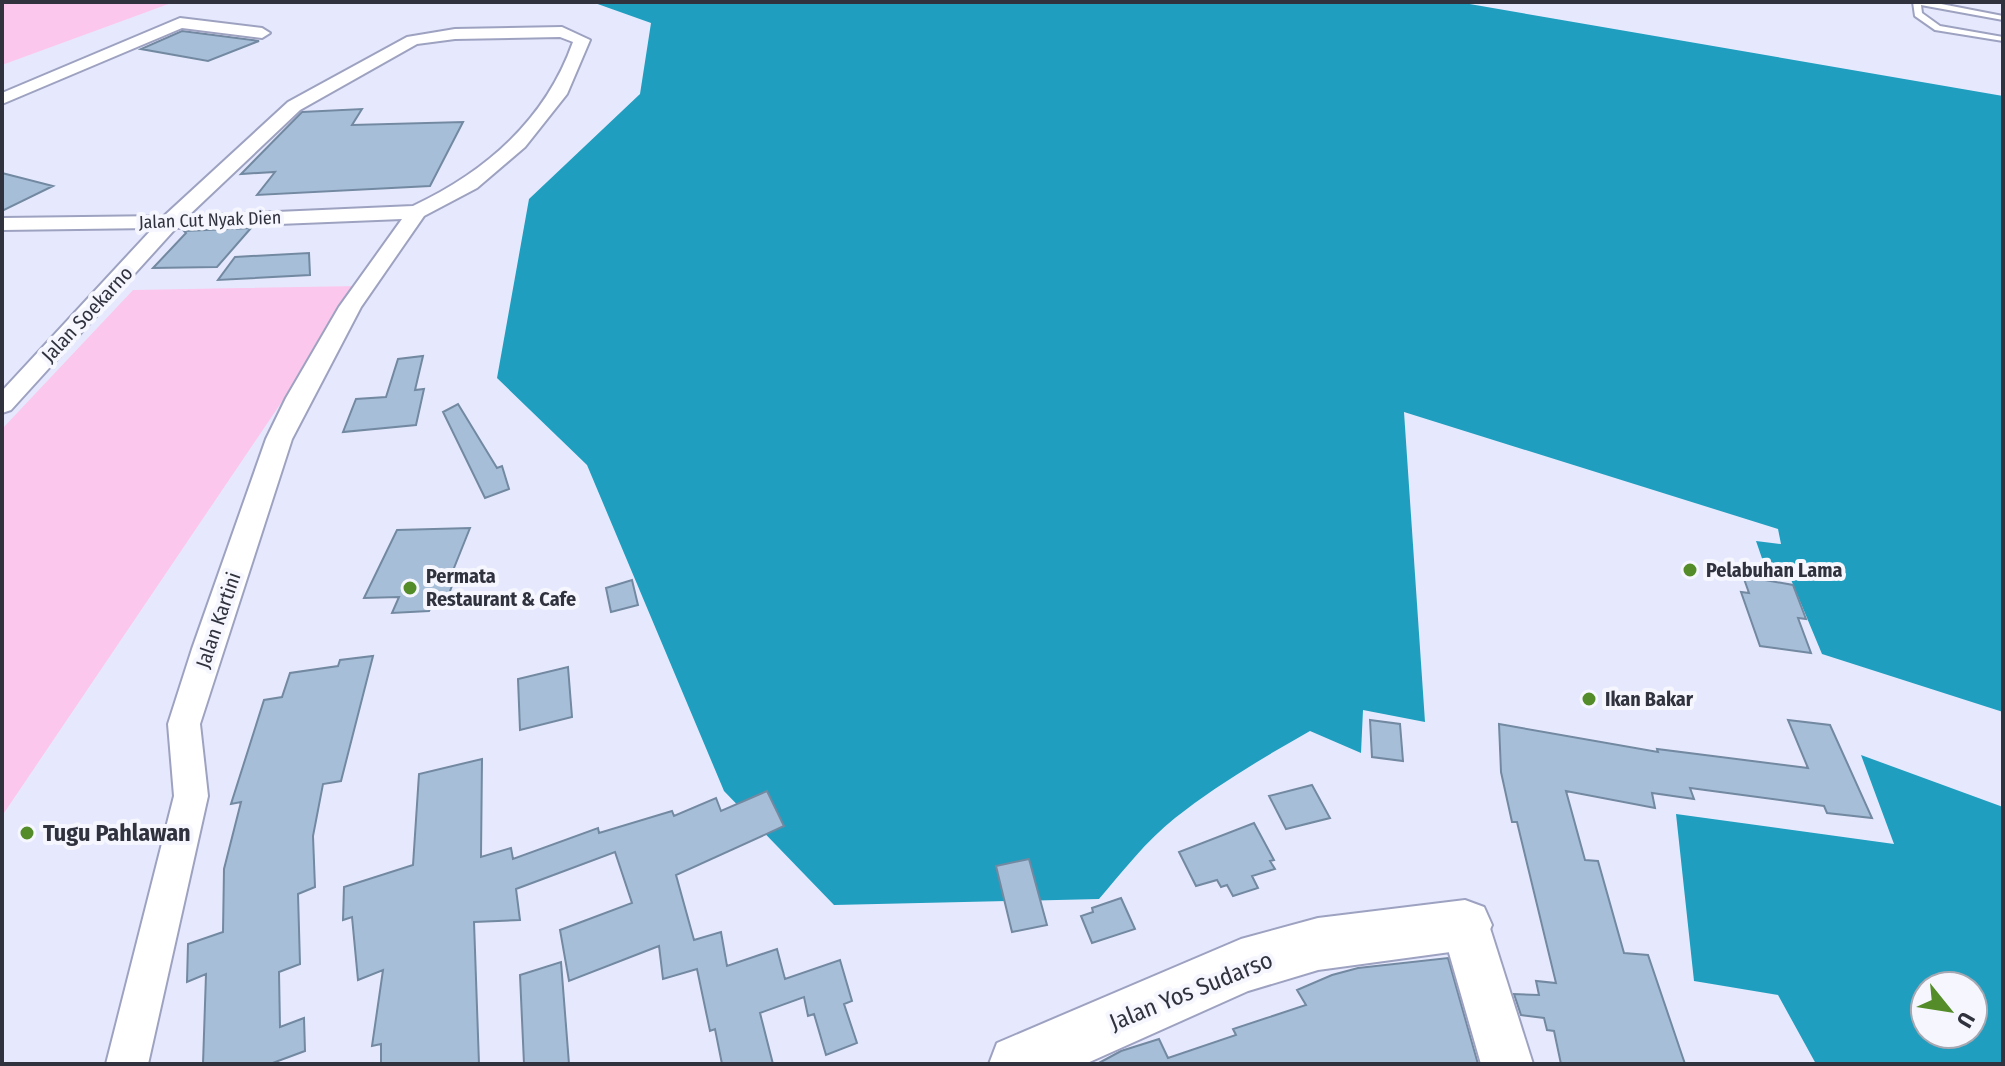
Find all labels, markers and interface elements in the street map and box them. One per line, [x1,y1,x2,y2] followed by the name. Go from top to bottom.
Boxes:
[138,207,282,233] street label: Jalan Cut Nyak Dien
[36,261,138,367] street label: Jalan Soekarno
[1706,558,1842,582] place label: Pelabuhan Lama
[1681,561,1699,579] marker: Pelabuhan Lama
[426,564,576,611] place label: Permata Restaurant & Cafe
[190,569,246,671] street label: Jalan Kartini
[401,579,419,597] marker: Permata Restaurant & Cafe
[1605,687,1694,711] place label: Ikan Bakar
[1580,690,1598,708] marker: Ikan Bakar
[43,819,191,847] place label: Tugu Pahlawan
[18,824,36,842] marker: Tugu Pahlawan
[1105,946,1277,1036] street label: Jalan Yos Sudarso
[1909,970,1989,1050] north arrow
[1951,1007,1981,1032] text: U

